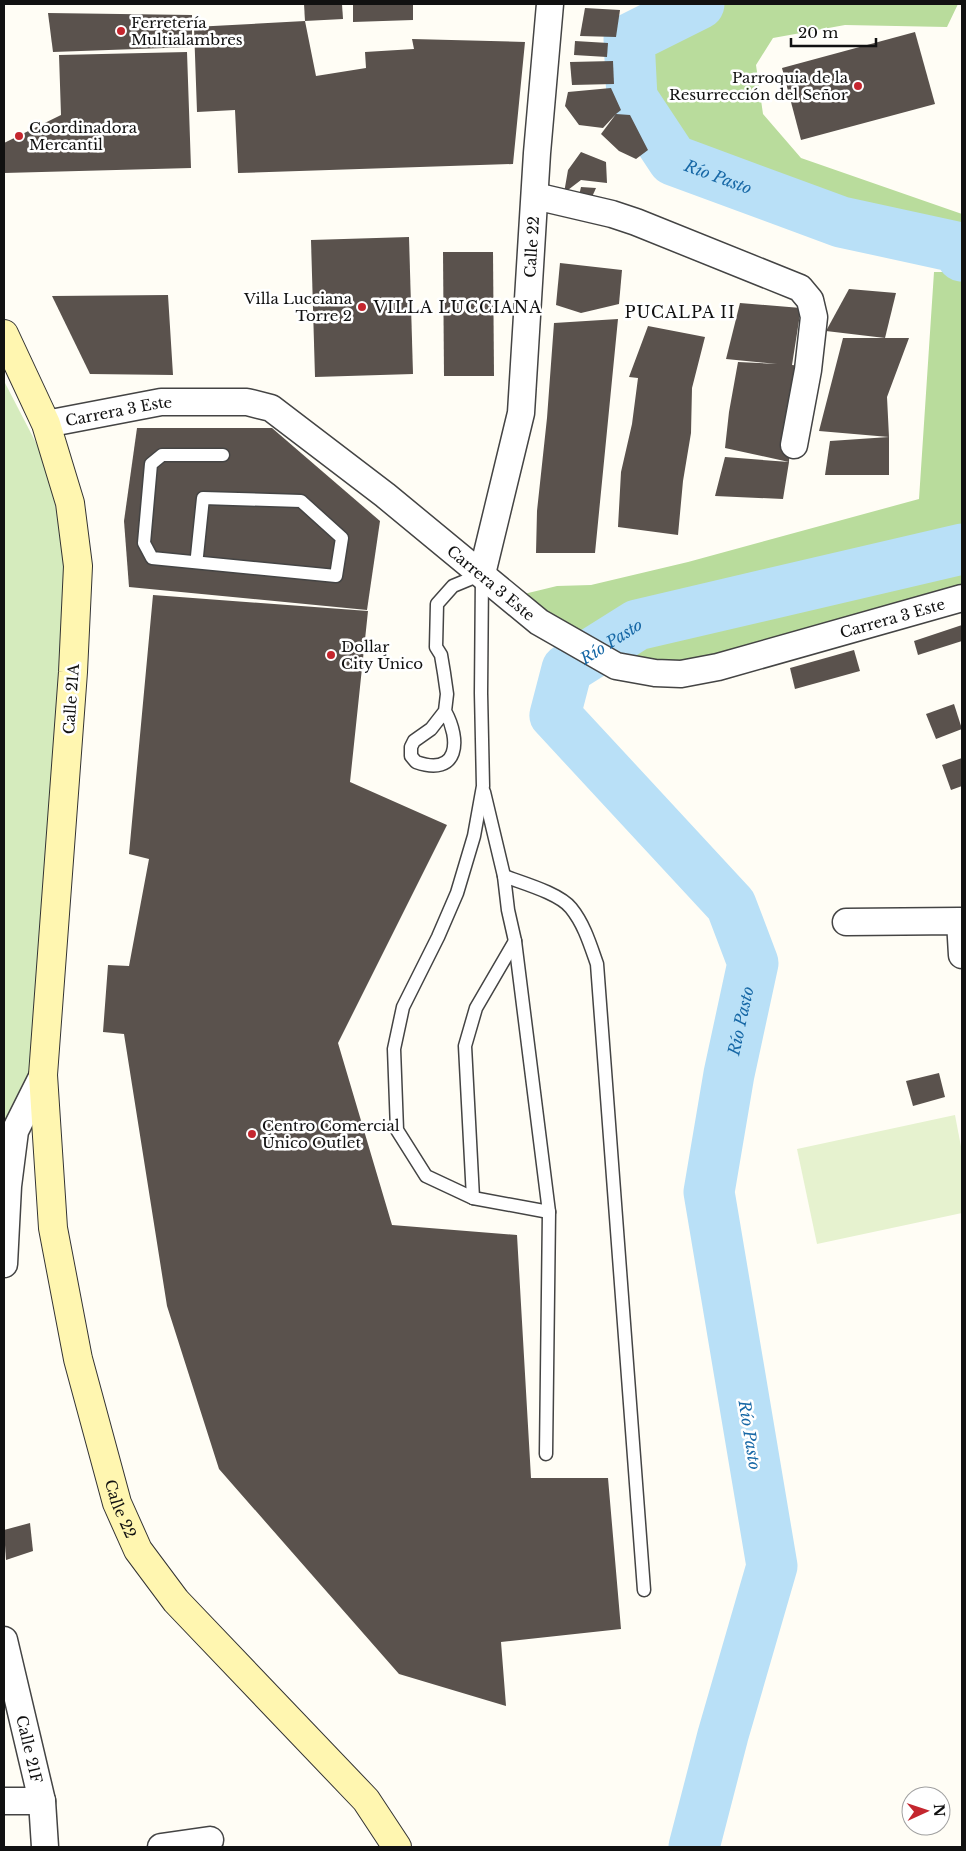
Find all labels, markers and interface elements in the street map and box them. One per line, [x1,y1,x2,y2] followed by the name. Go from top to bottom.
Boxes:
[131,13,243,49] place label: Ferretería Multialambres
[791,15,876,47] scale bar
[798,23,838,42] text: 20 m
[115,25,127,37] marker: Ferretería Multialambres
[669,68,849,104] place label: Parroquia de la Resurrección del Señor
[852,80,864,92] marker: Parroquia de la Resurrección del Señor
[29,118,138,154] place label: Coordinadora Mercantil
[13,130,25,142] marker: Coordinadora Mercantil
[681,155,755,198] water label: Río Pasto
[520,216,543,278] street label: Calle 22
[243,289,353,325] place label: Villa Lucciana Torre 2
[373,297,542,317] district label: VILLA LUCCIANA
[356,301,368,313] marker: Villa Lucciana Torre 2
[624,302,736,322] district label: PUCALPA II
[64,392,172,430] street label: Carrera 3 Este
[443,541,539,624] street label: Carrera 3 Este
[838,594,947,642] street label: Carrera 3 Este
[575,614,644,669] water label: Río Pasto
[341,637,423,673] place label: Dollar City Único
[325,649,337,661] marker: Dollar City Único
[59,663,83,735] street label: Calle 21A
[723,984,758,1058] water label: Río Pasto
[262,1116,400,1152] place label: Centro Comercial Único Outlet
[246,1128,258,1140] marker: Centro Comercial Único Outlet
[734,1398,765,1471] water label: Río Pasto
[101,1477,141,1541] street label: Calle 22
[13,1713,47,1785] street label: Calle 21F
[901,1786,951,1836] north arrow
[930,1803,948,1817] text: N

